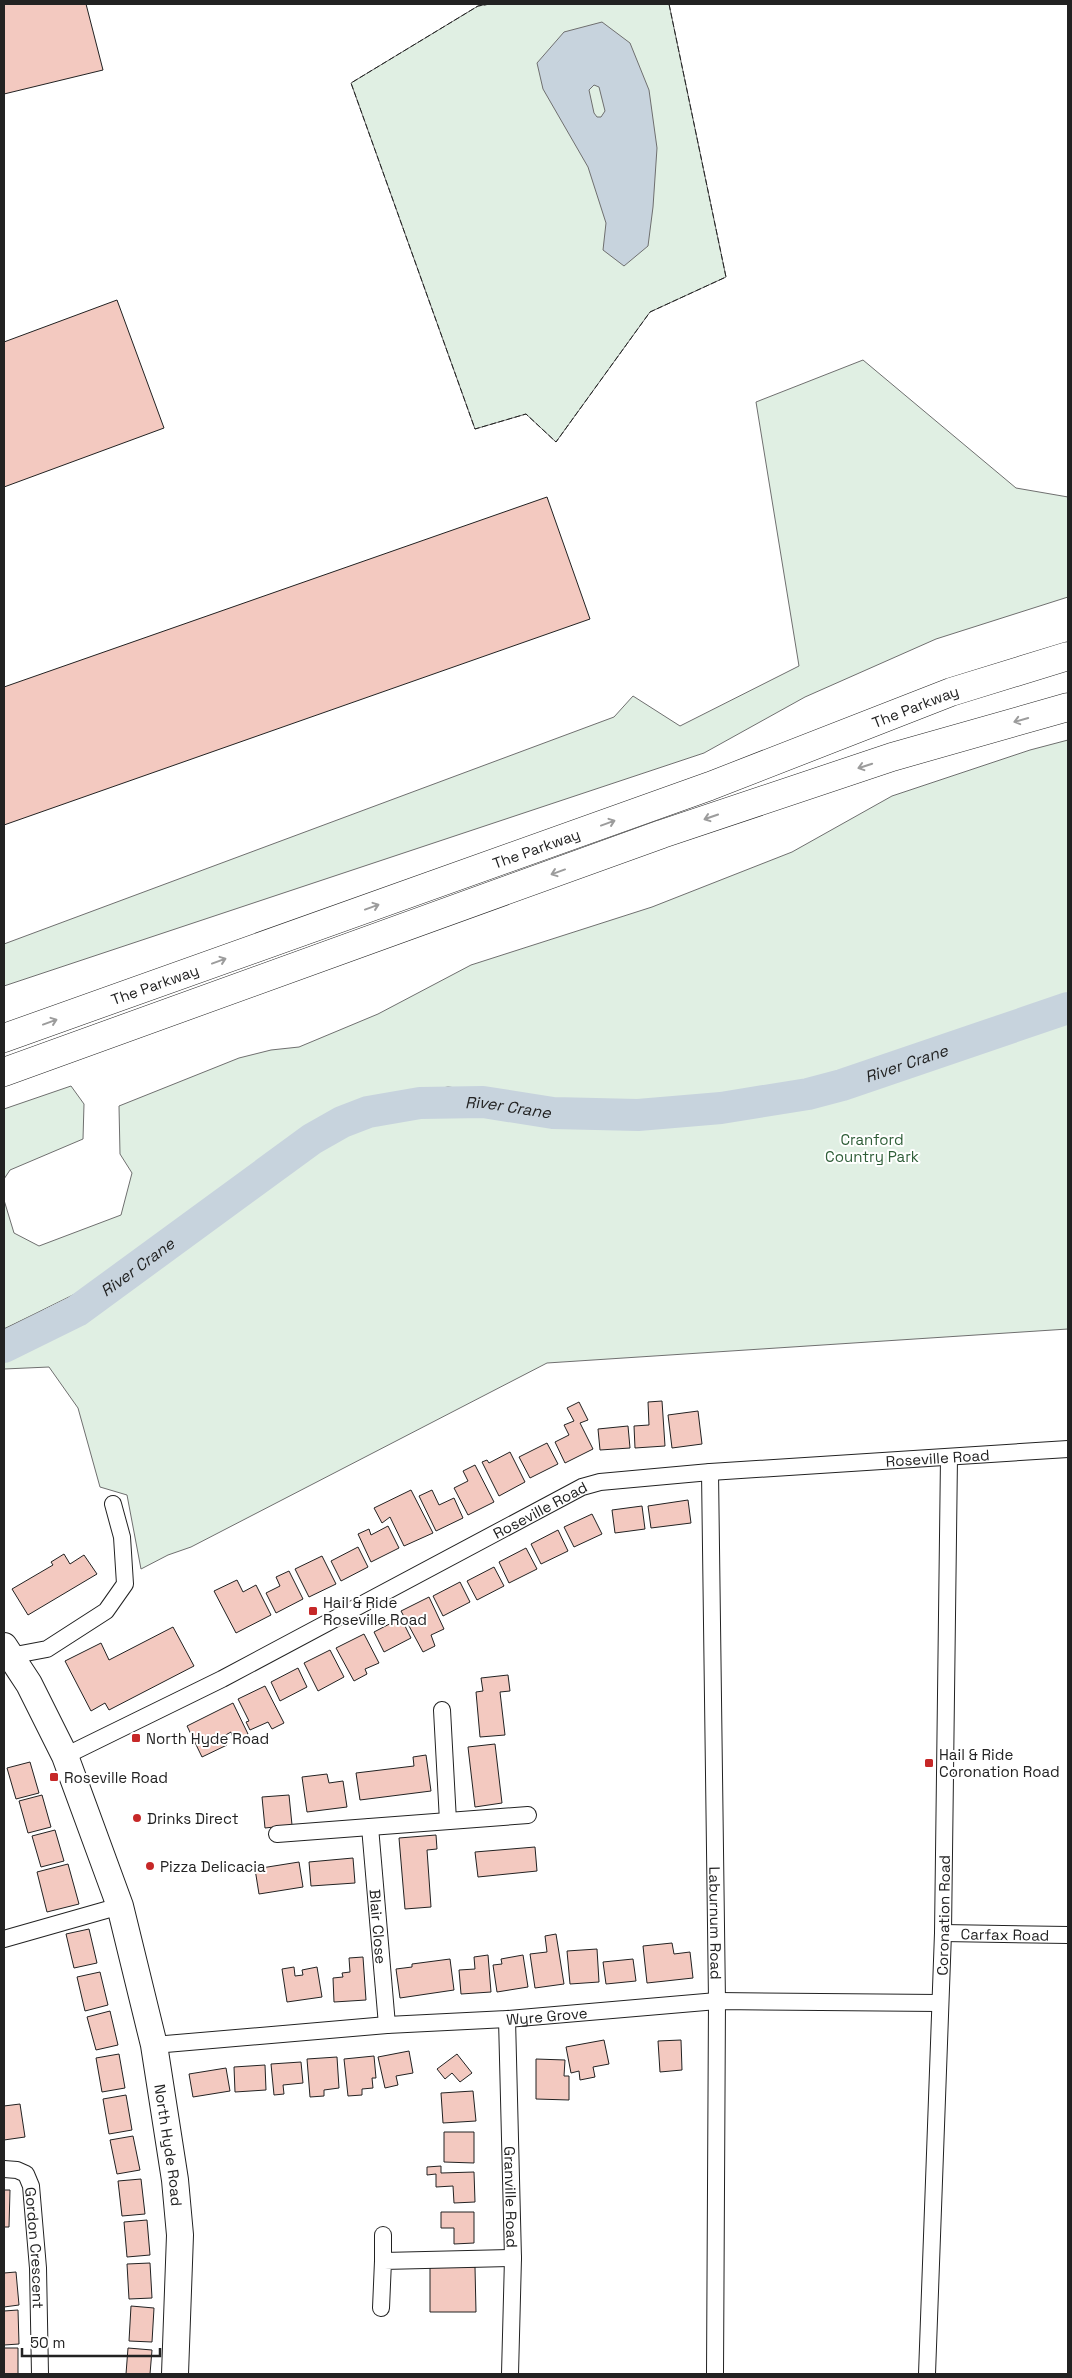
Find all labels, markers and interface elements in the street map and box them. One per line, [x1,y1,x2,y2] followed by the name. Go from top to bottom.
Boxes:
[869,681,961,731] street label: The Parkway
[1014,716,1030,726] one-way arrow
[858,762,874,771] one-way arrow
[704,813,720,823] one-way arrow
[600,818,615,827] one-way arrow
[490,824,582,872] street label: The Parkway
[551,868,566,877] one-way arrow
[364,902,380,911] one-way arrow
[211,956,226,965] one-way arrow
[108,960,201,1009] street label: The Parkway
[41,1017,57,1026] one-way arrow
[862,1039,951,1087] water label: River Crane
[465,1091,553,1123] water label: River Crane
[825,1130,919,1166] park label: Cranford Country Park
[96,1233,179,1301] water label: River Crane
[885,1445,990,1470] street label: Roseville Road
[489,1477,590,1542] street label: Roseville Road
[323,1593,427,1629] place label: Hail & Ride Roseville Road
[307,1605,319,1617] marker: Hail & Ride Roseville Road
[146,1729,269,1748] place label: North Hyde Road
[130,1732,142,1744] marker: North Hyde Road
[939,1745,1060,1781] place label: Hail & Ride Coronation Road
[923,1757,935,1769] marker: Hail & Ride Coronation Road
[64,1768,168,1787] place label: Roseville Road
[48,1771,60,1783] marker: Roseville Road
[147,1809,239,1828] place label: Drinks Direct
[131,1812,143,1824] marker: Drinks Direct
[932,1855,953,1976] street label: Coronation Road
[160,1857,266,1876] place label: Pizza Delicacia
[144,1860,156,1872] marker: Pizza Delicacia
[706,1866,726,1980] street label: Laburnum Road
[366,1889,391,1965] street label: Blair Close
[961,1924,1049,1944] street label: Carfax Road
[506,2003,588,2029] street label: Wyre Grove
[151,2083,187,2207] street label: North Hyde Road
[501,2146,522,2248] street label: Granville Road
[22,2186,48,2309] street label: Gordon Crescent
[22,2326,160,2358] scale bar
[30,2333,65,2352] text: 50 m

